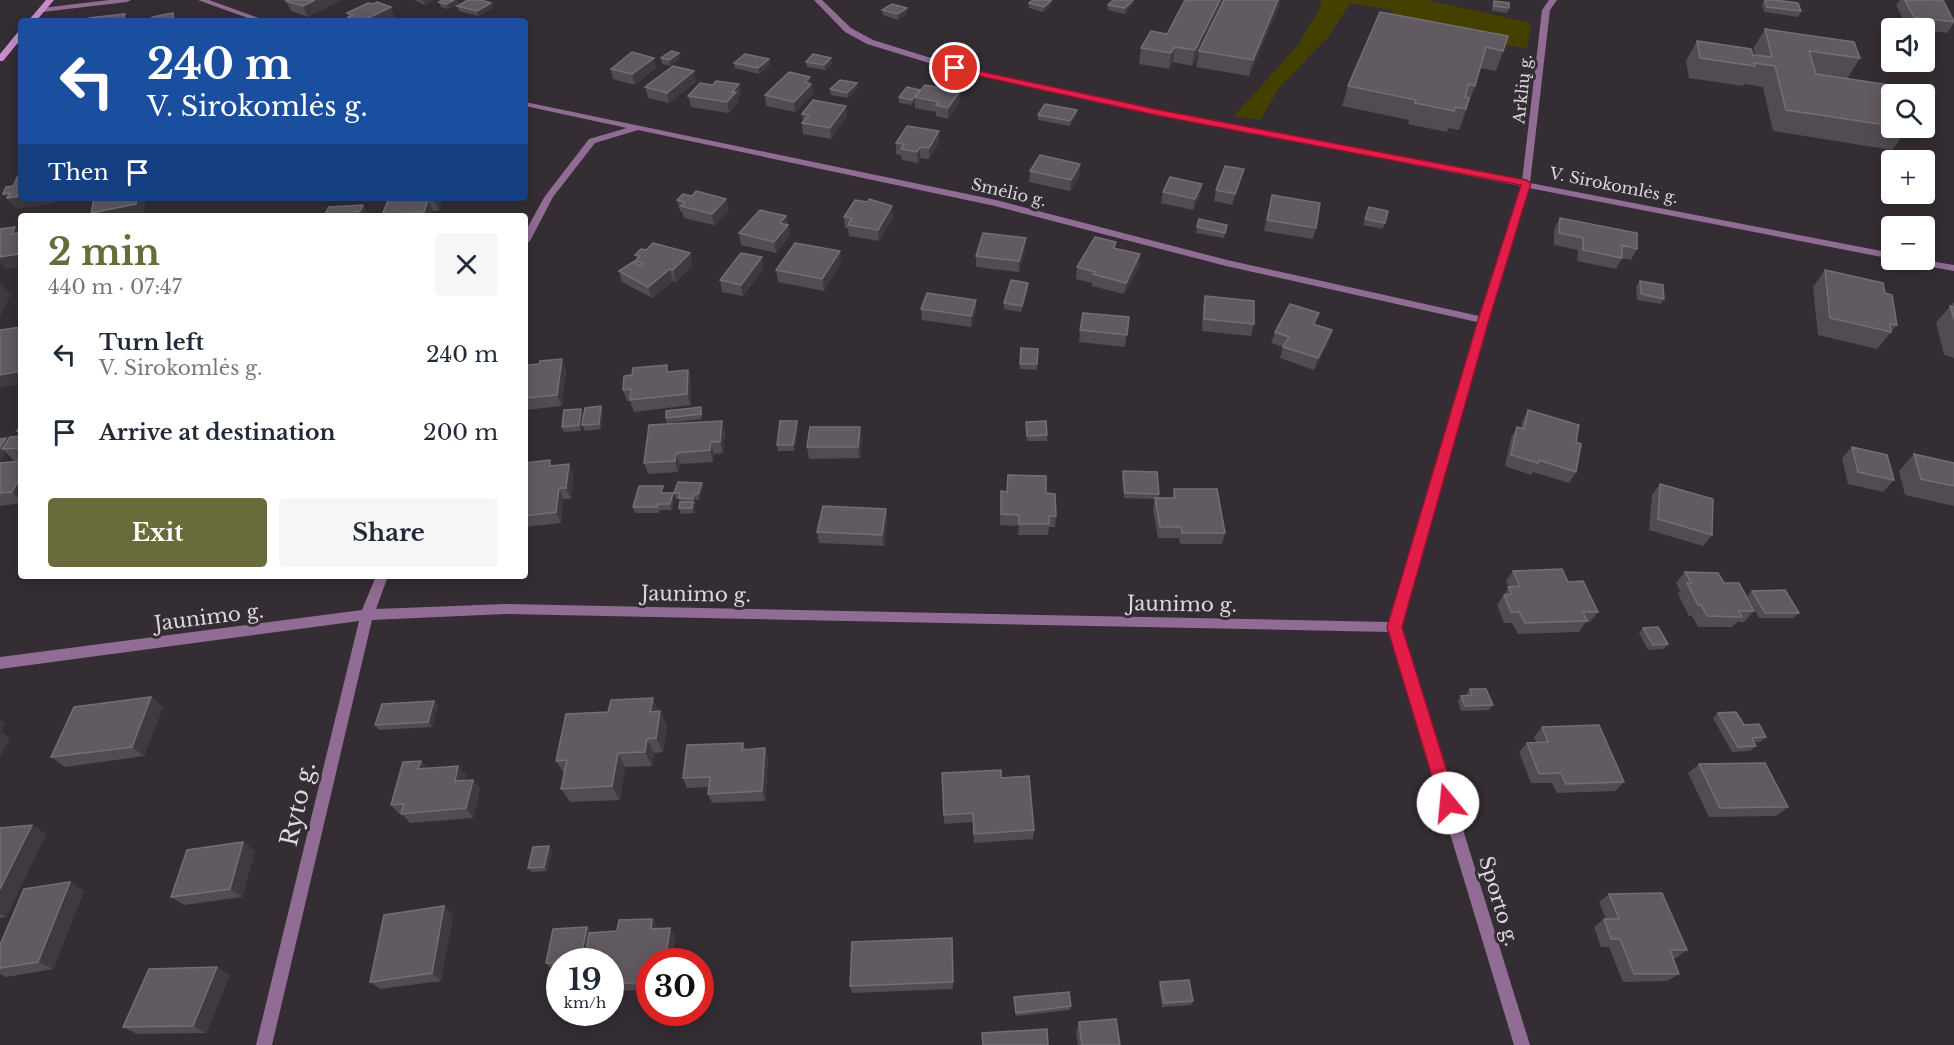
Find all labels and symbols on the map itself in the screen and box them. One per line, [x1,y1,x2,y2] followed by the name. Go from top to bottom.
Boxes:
[929,42,980,93] pin
[1508,53,1536,126] street label: Arklių g.
[1547,163,1680,207] street label: V. Sirokomlės g.
[970,174,1048,210] street label: Smėlio g.
[638,581,751,607] street label: Jaunimo g.
[1124,591,1237,617] street label: Jaunimo g.
[150,598,265,636] street label: Jaunimo g.
[274,759,321,849] street label: Ryto g.
[1416,771,1480,835] position arrow
[1474,853,1524,949] street label: Sporto g.
[636,948,714,1026] speed limit sign: 30

